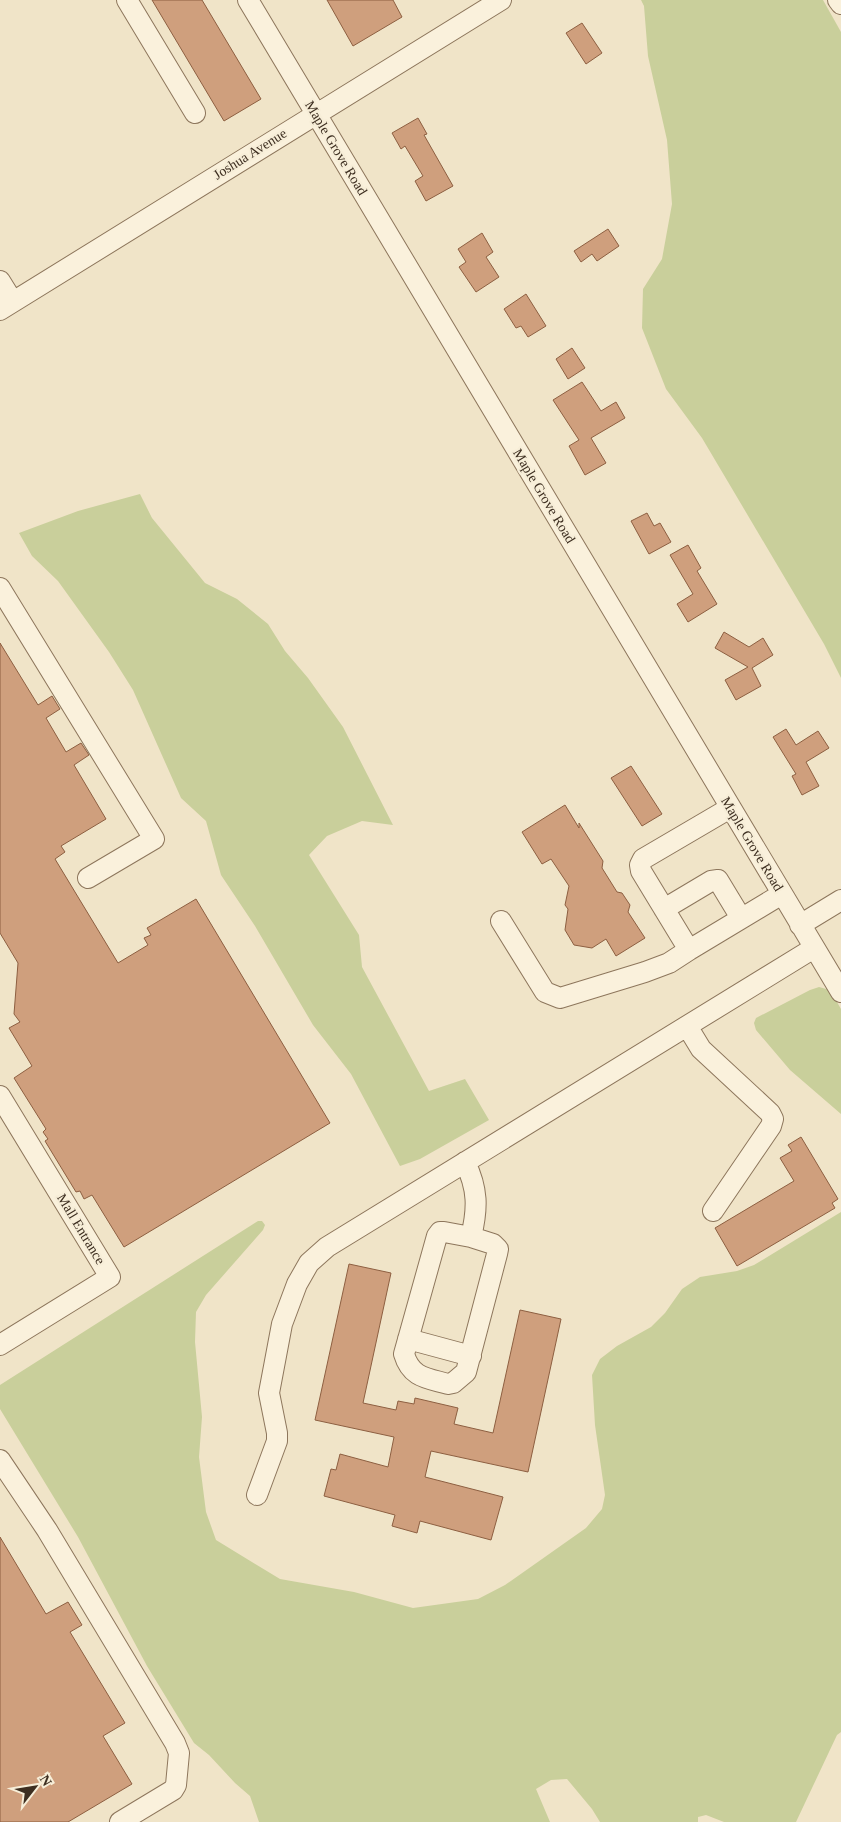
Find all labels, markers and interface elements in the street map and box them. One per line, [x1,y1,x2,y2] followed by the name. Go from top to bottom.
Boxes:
[302,98,370,198] street label: Maple Grove Road
[211,126,289,182] street label: Joshua Avenue
[510,446,578,546] street label: Maple Grove Road
[718,794,786,894] street label: Maple Grove Road
[54,1191,108,1267] street label: Mall Entrance
[10,1762,60,1812] north arrow
[37,1772,55,1789] text: N

